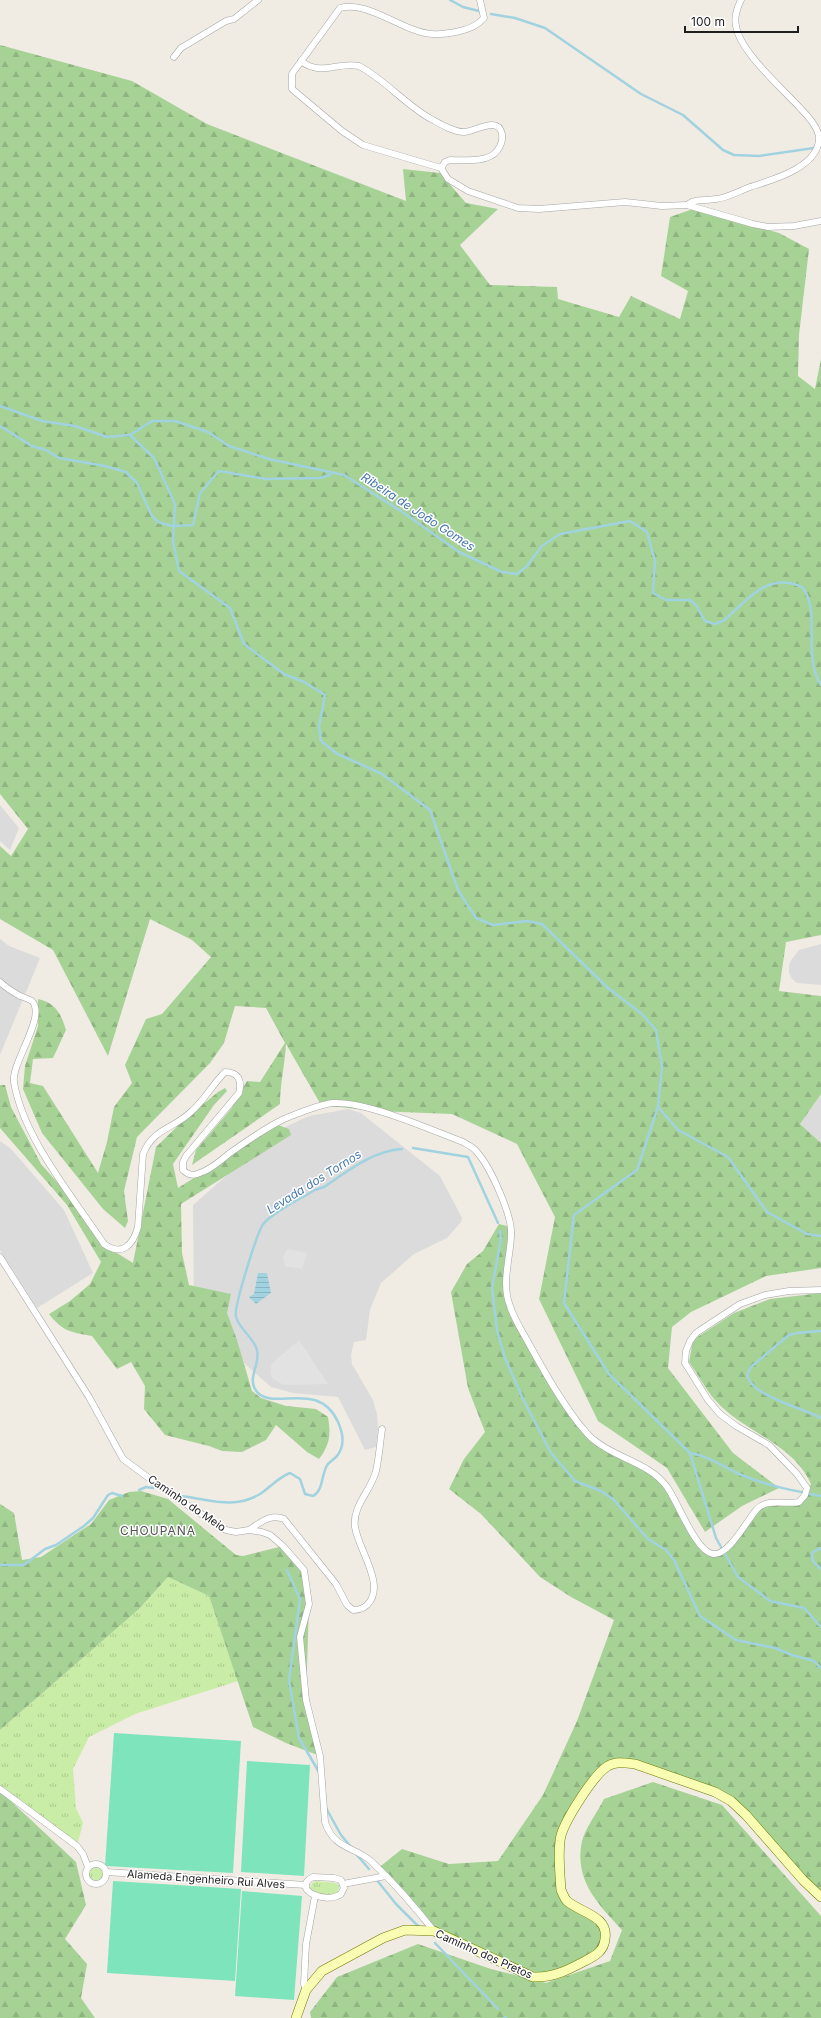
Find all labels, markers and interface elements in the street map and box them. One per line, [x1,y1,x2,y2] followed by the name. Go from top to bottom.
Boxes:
[685,8,798,34] scale bar
[691,14,725,29] text: 100 m
[359,469,478,554] water label: Ribeira de João Gomes
[264,1146,364,1217] water label: Levada dos Tornos
[145,1472,229,1535] street label: Caminho do Meio
[120,1523,196,1538] district label: CHOUPANA
[127,1866,286,1892] street label: Alameda Engenheiro Rui Alves
[433,1926,535,1982] street label: Caminho dos Pretos

